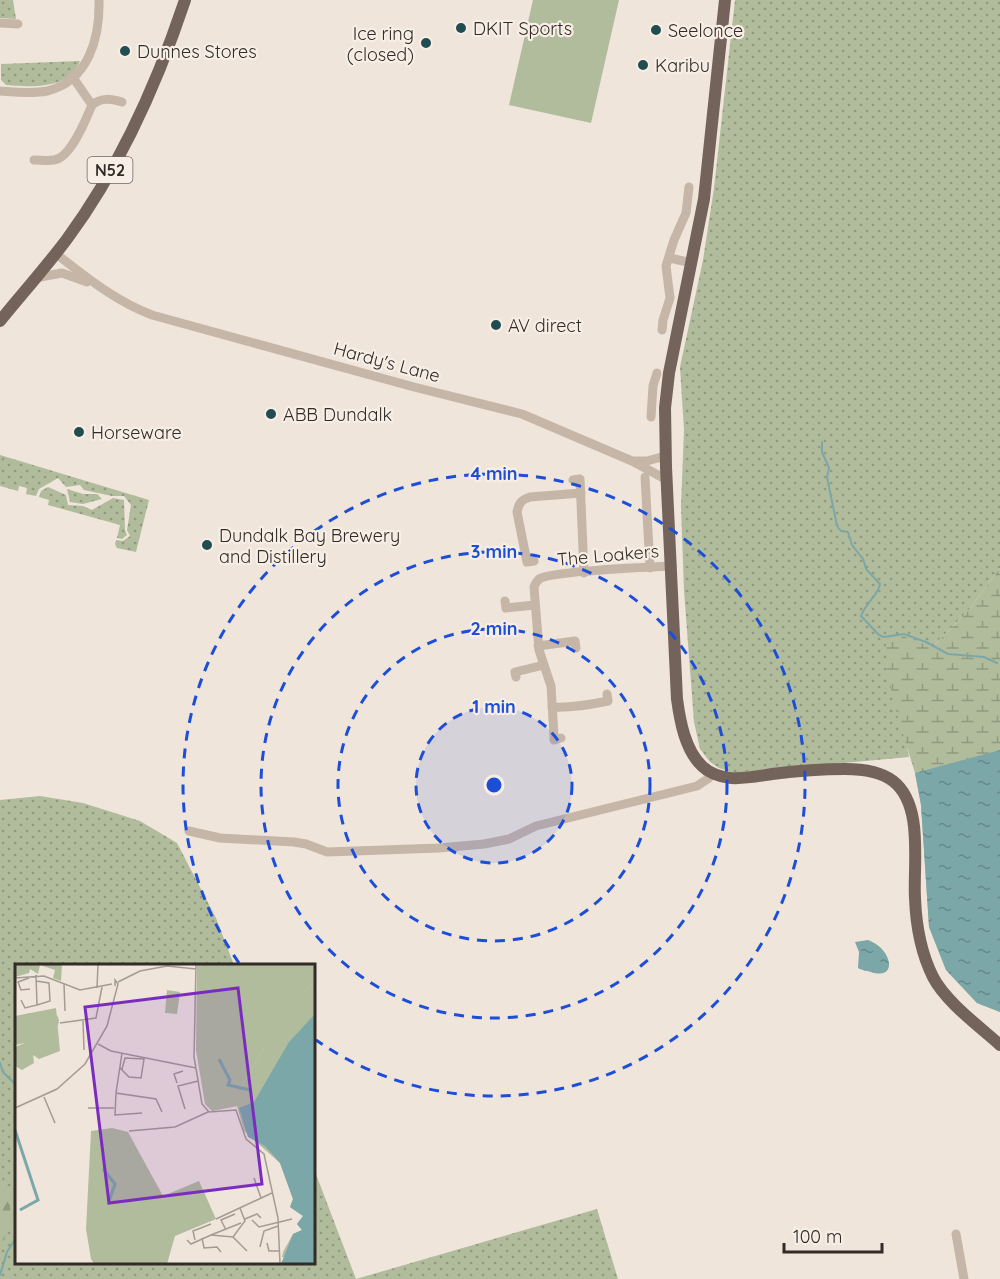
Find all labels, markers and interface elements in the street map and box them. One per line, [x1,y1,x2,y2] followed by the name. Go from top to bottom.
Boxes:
[473,17,572,40] place label: DKIT Sports
[668,19,743,42] place label: Seelonce
[454,21,468,35] marker: DKIT Sports
[347,22,414,66] place label: Ice ring (closed)
[649,23,663,37] marker: Seelonce
[419,36,433,50] marker: Ice ring (closed)
[137,40,257,63] place label: Dunnes Stores
[118,44,132,58] marker: Dunnes Stores
[655,54,710,77] place label: Karibu
[636,58,650,72] marker: Karibu
[88,157,132,183] road number: N52
[508,314,582,337] place label: AV direct
[489,318,503,332] marker: AV direct
[331,337,443,387] street label: Hardy's Lane
[283,403,392,426] place label: ABB Dundalk
[264,407,278,421] marker: ABB Dundalk
[91,421,182,444] place label: Horseware
[72,425,86,439] marker: Horseware
[470,462,518,485] text: 4 min
[219,524,400,568] place label: Dundalk Bay Brewery and Distillery
[200,538,214,552] marker: Dundalk Bay Brewery and Distillery
[556,539,660,571] street label: The Loakers
[471,540,517,563] text: 3 min
[471,617,517,640] text: 2 min
[472,695,516,718] text: 1 min
[484,775,504,795] centre of rings
[15,964,315,1264] inset map
[784,1216,882,1254] scale bar
[793,1225,842,1248] text: 100 m

